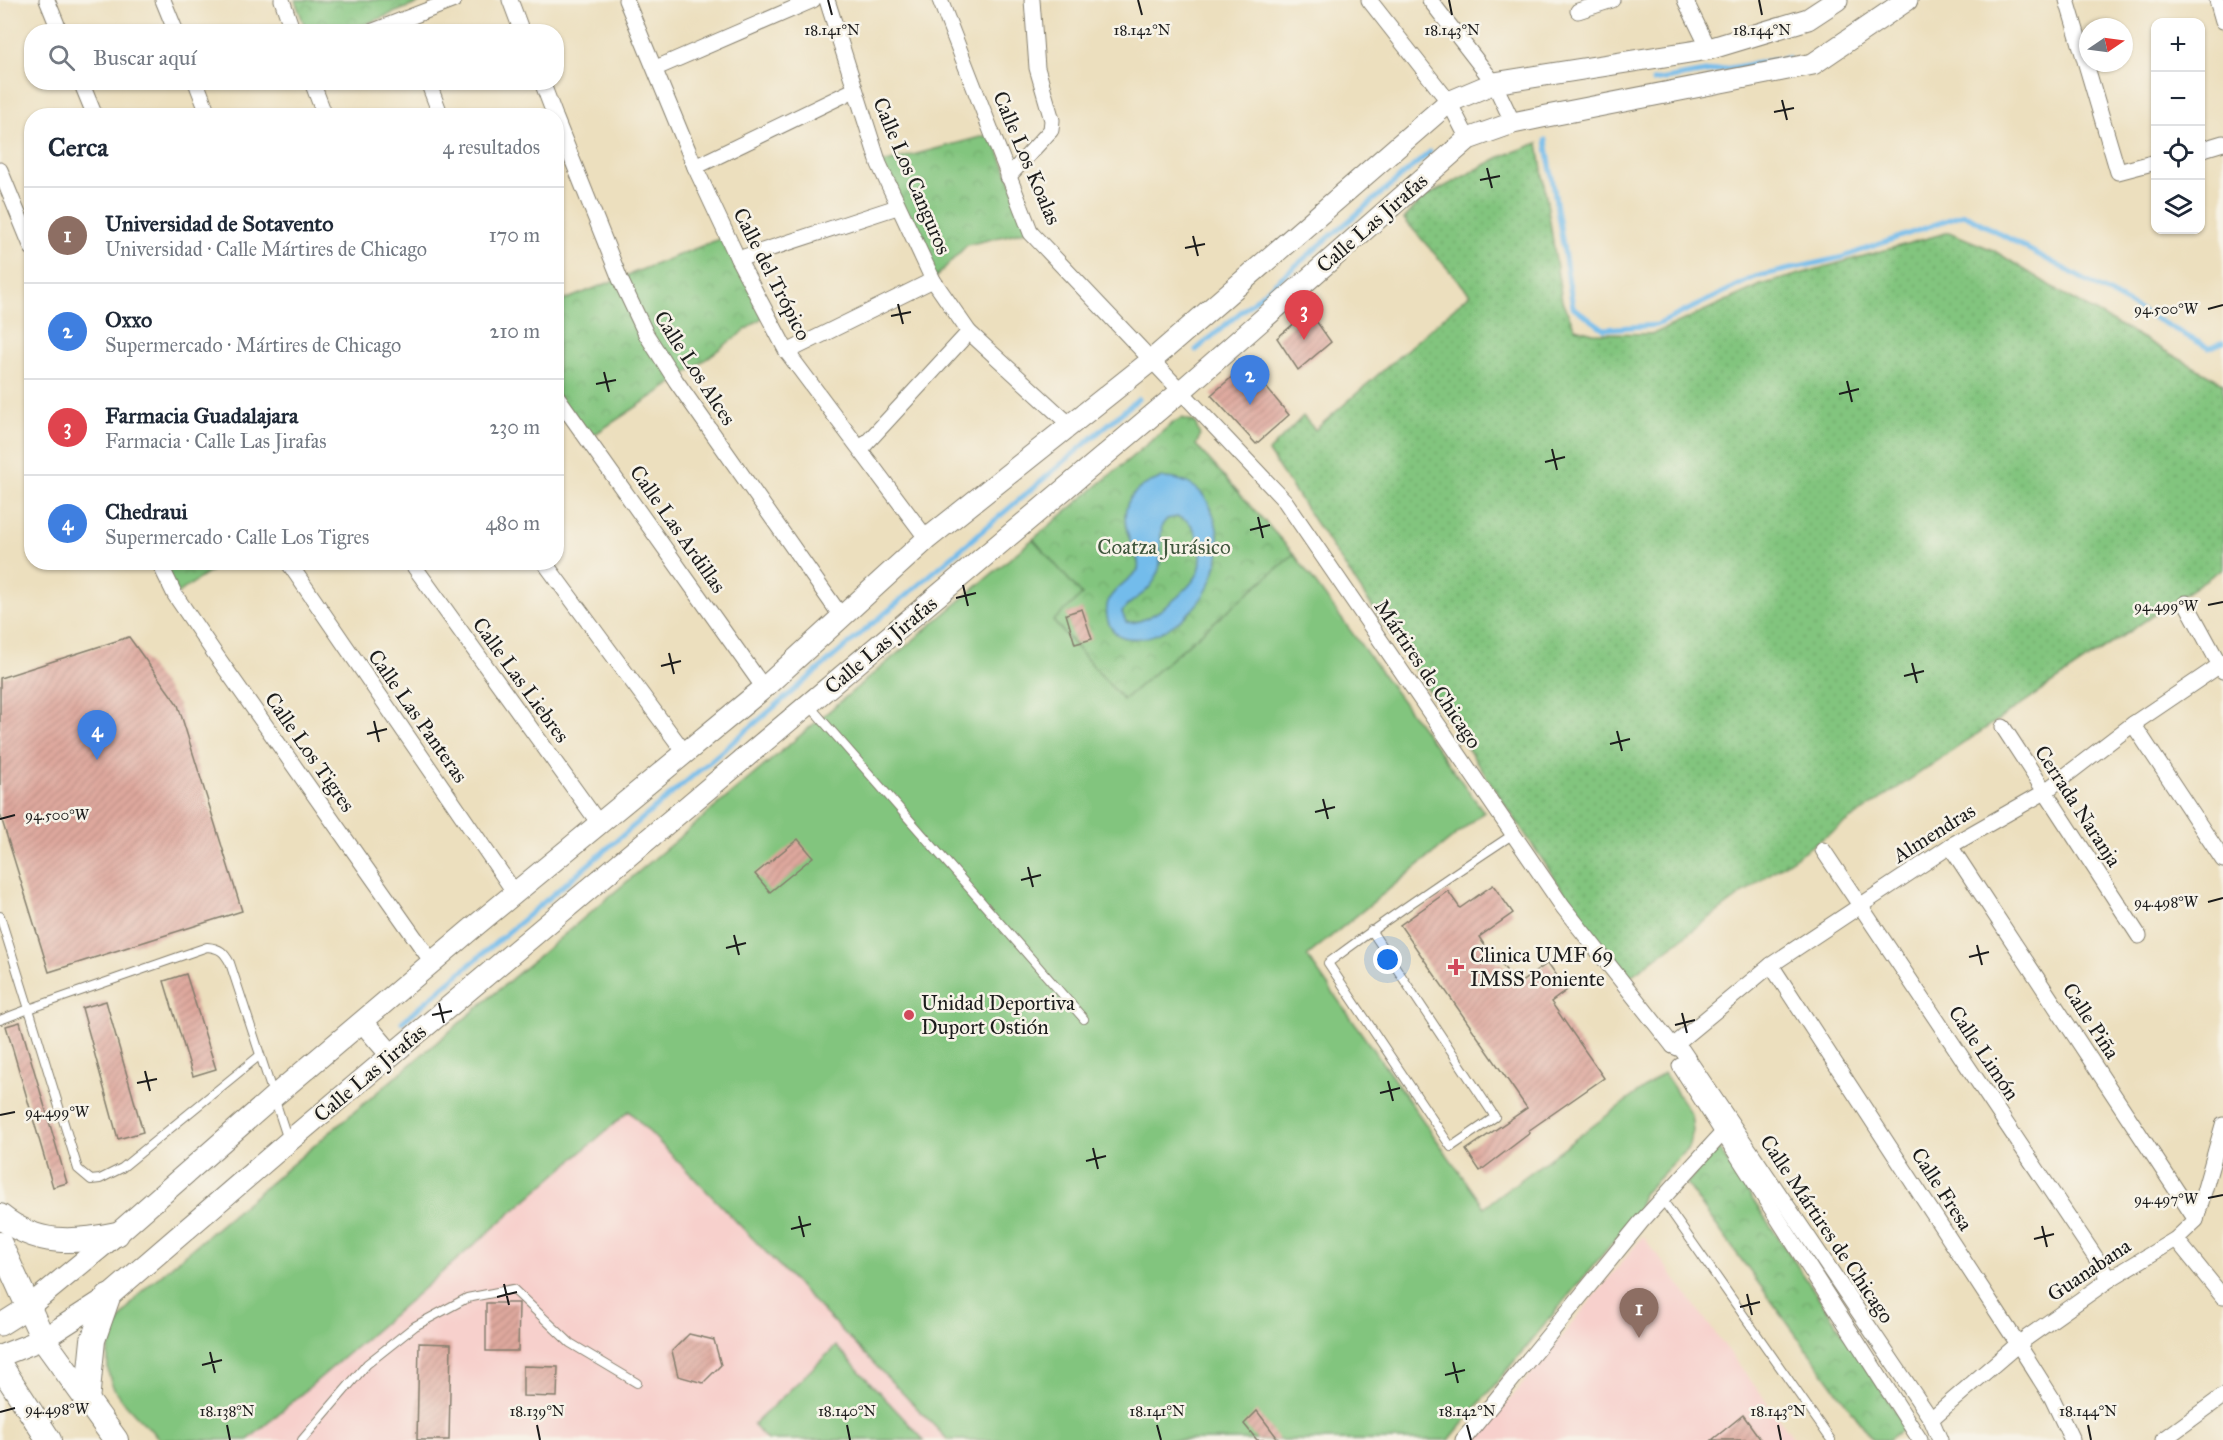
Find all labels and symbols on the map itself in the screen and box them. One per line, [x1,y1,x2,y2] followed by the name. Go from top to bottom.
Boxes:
[2079,18,2133,72] north arrow
[804,21,860,39] text: 18.141°N
[1114,21,1171,39] text: 18.142°N
[1424,21,1480,39] text: 18.143°N
[1733,21,1791,39] text: 18.144°N
[987,87,1067,229] street label: Calle Los Koalas
[867,94,957,258] street label: Calle Los Canguros
[1311,168,1433,278] street label: Calle Las Jirafas
[727,203,817,345] street label: Calle del Trópico
[1284,290,1324,340] pin: 3
[2134,300,2199,318] text: 94.500°W
[648,306,742,430] street label: Calle Los Alces
[1230,356,1270,405] pin: 2
[624,460,732,598] street label: Calle Las Ardillas
[1097,534,1231,560] park label: Coatza Jurásico
[819,590,943,700] street label: Calle Las Jirafas
[1369,595,1488,754] street label: Mártires de Chicago
[2134,597,2199,615] text: 94.499°W
[467,612,575,748] street label: Calle Las Liebres
[362,644,474,788] street label: Calle Las Panteras
[259,687,361,817] street label: Calle Los Tigres
[78,710,116,760] pin: 4
[2029,740,2127,872] street label: Cerrada Naranja
[1887,797,1980,869] street label: Almendras
[25,806,90,824] text: 94.500°W
[2134,893,2199,911] text: 94.498°W
[1470,942,1614,992] place label: Clinica UMF 69 IMSS Poniente
[1373,945,1402,974] your location
[1447,958,1465,976] marker: Clinica UMF 69 IMSS Poniente
[2057,978,2125,1064] street label: Calle Piña
[921,990,1075,1040] place label: Unidad Deportiva Duport Ostión
[1943,1001,2025,1105] street label: Calle Limón
[902,1008,916,1022] marker: Unidad Deportiva Duport Ostión
[308,1018,432,1128] street label: Calle Las Jirafas
[25,1103,90,1121] text: 94.499°W
[1754,1130,1900,1328] street label: Calle Mártires de Chicago
[1906,1143,1979,1236] street label: Calle Fresa
[2134,1190,2199,1208] text: 94.497°W
[2042,1233,2136,1307] street label: Guanabana
[1620,1288,1658,1338] pin: 1
[25,1400,90,1418] text: 94.498°W
[199,1402,255,1420] text: 18.138°N
[509,1402,565,1420] text: 18.139°N
[818,1402,876,1420] text: 18.140°N
[1129,1402,1185,1420] text: 18.141°N
[1439,1402,1496,1420] text: 18.142°N
[1750,1402,1806,1420] text: 18.143°N
[2059,1402,2117,1420] text: 18.144°N

